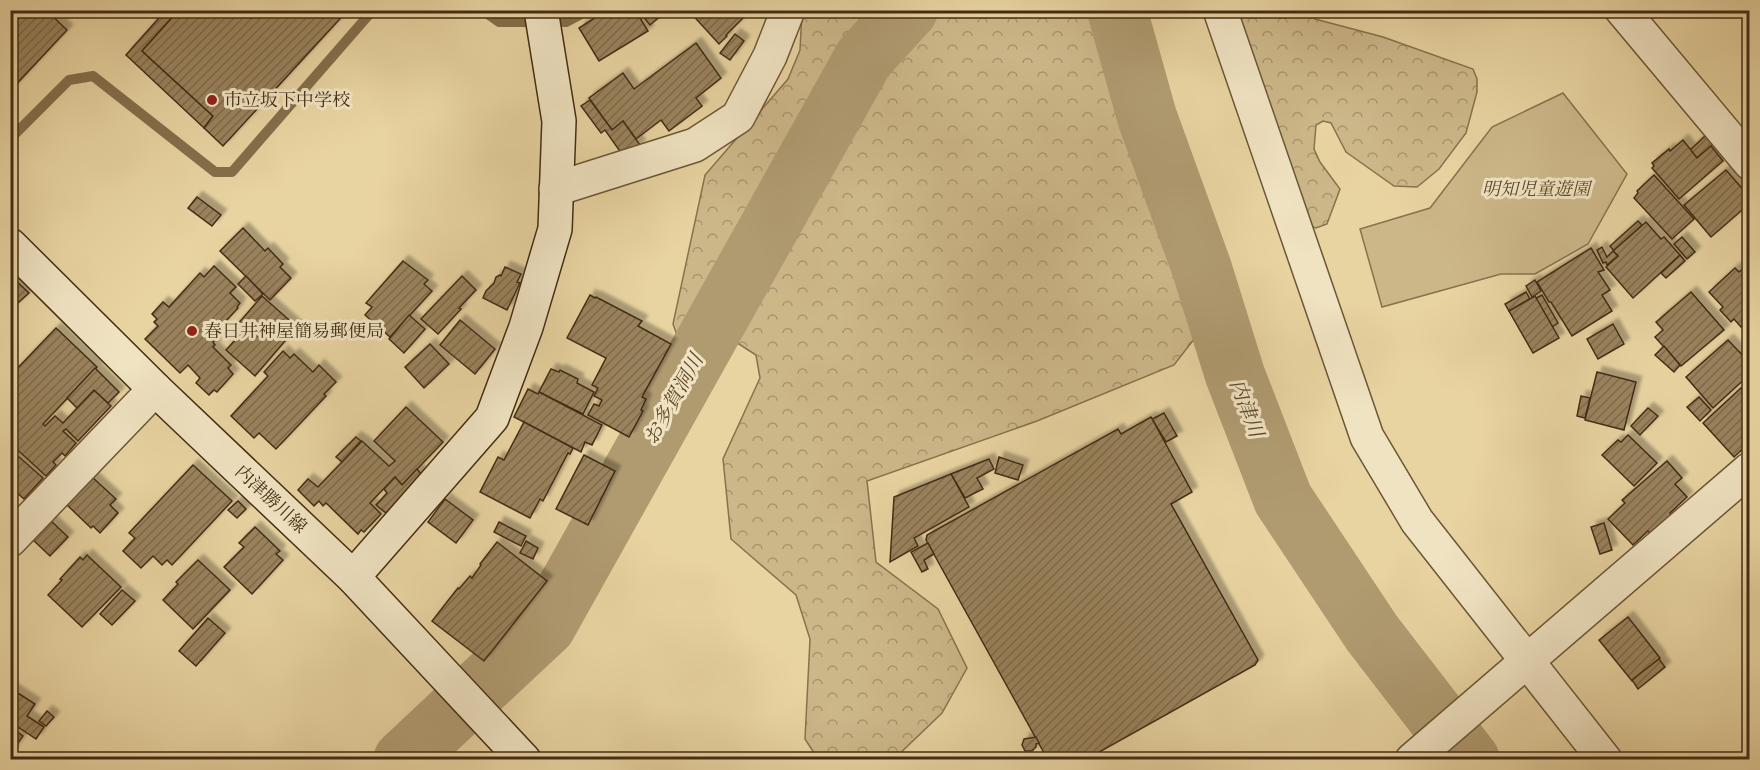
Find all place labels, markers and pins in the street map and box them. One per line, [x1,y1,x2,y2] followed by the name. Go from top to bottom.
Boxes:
[224,86,350,113] place label: 市立坂下中学校
[205,93,219,107] marker: 市立坂下中学校
[204,317,384,344] place label: 春日井神屋簡易郵便局
[185,324,199,338] marker: 春日井神屋簡易郵便局

